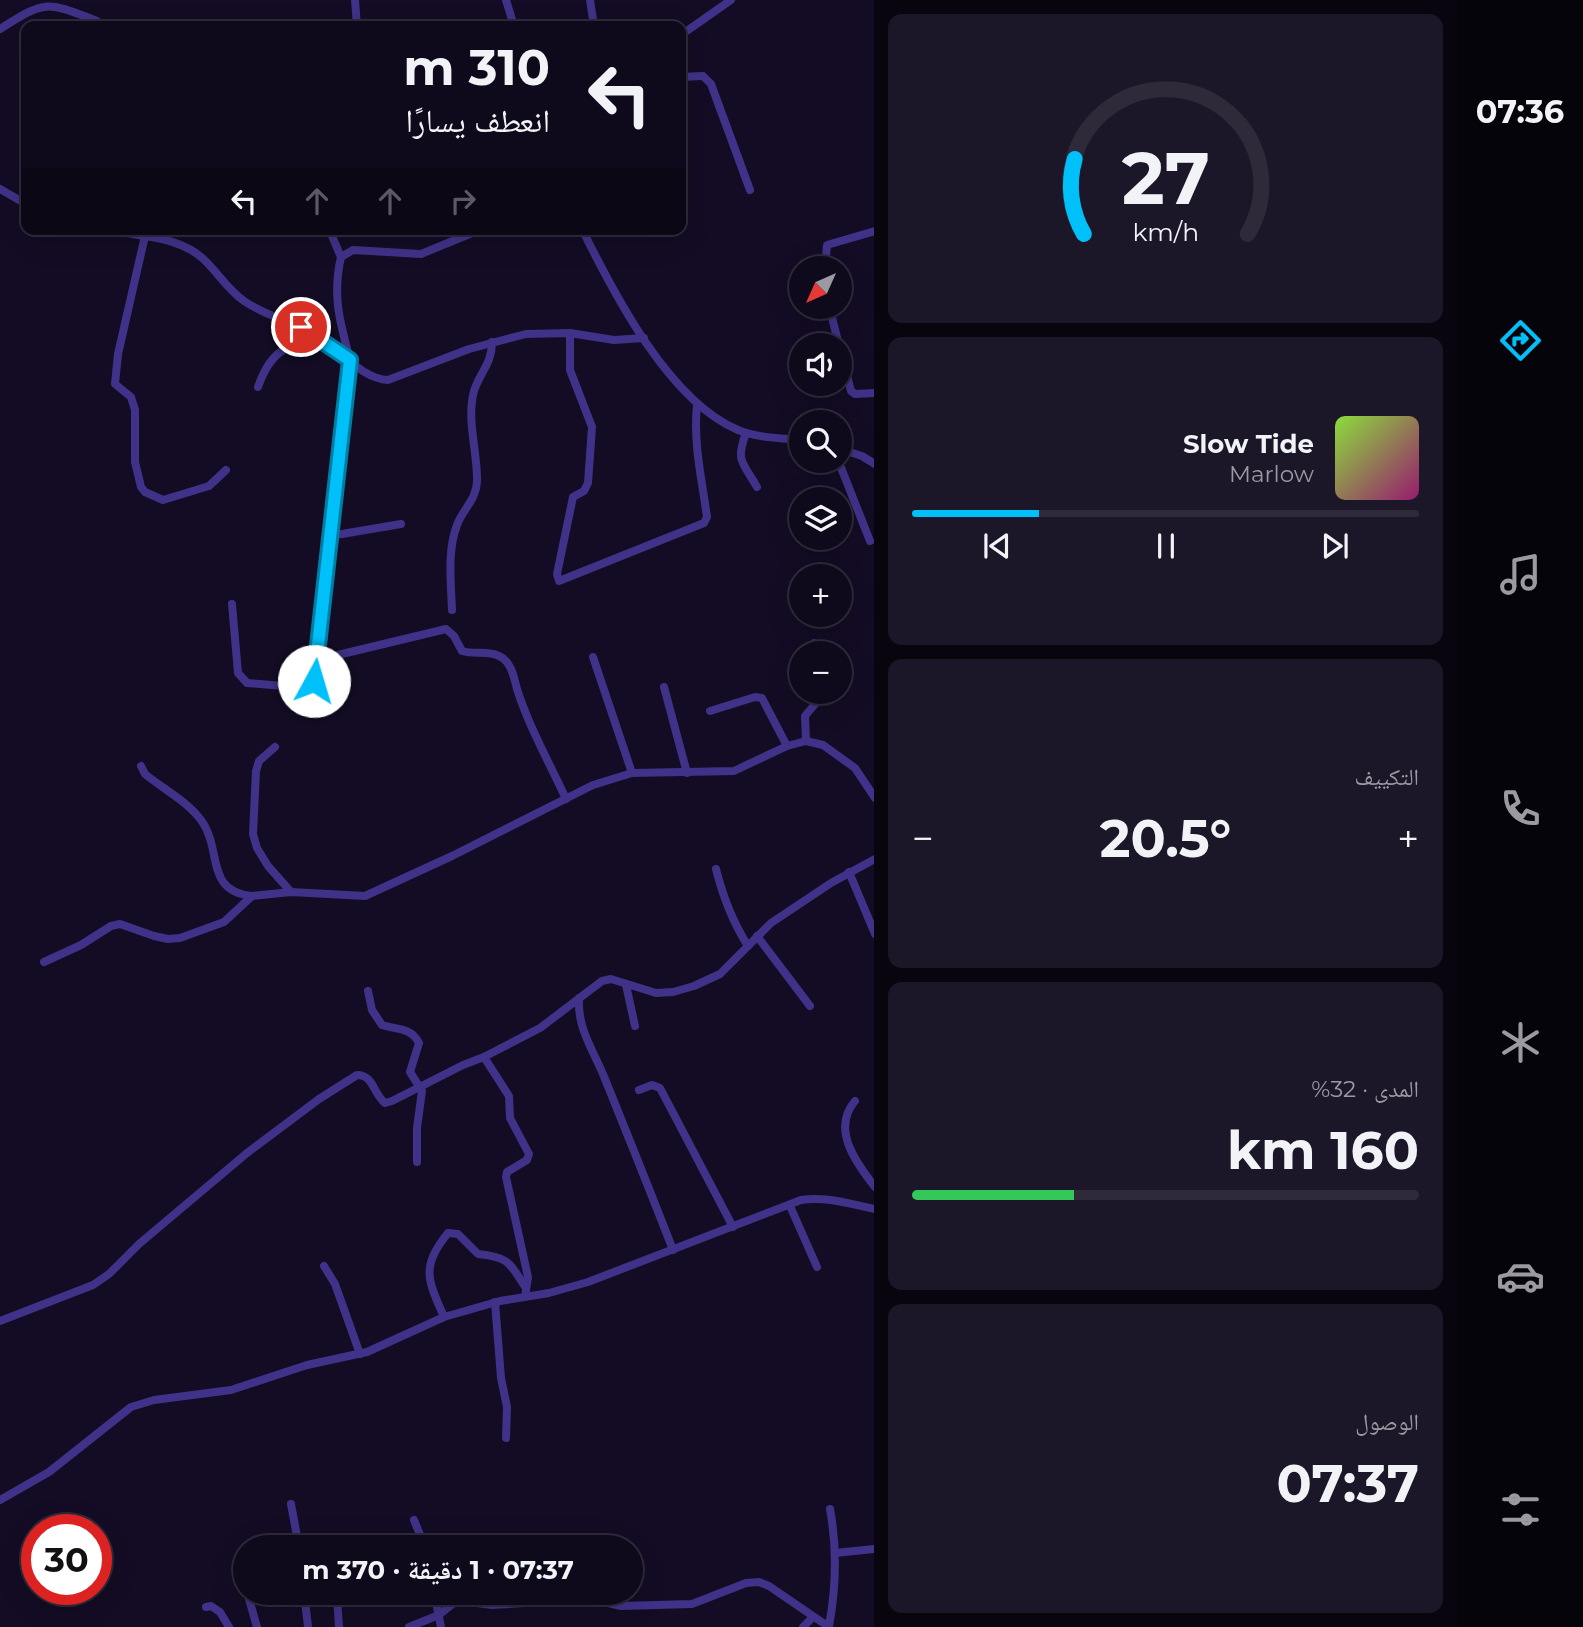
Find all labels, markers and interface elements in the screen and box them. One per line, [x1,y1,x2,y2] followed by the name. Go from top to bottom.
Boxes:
[403,38,550,97] text: 310 m
[574,49,665,140] icon: left
[1476,92,1564,131] text: 07:36
[405,101,550,140] text: انعطف يسارًا
[1121,135,1210,223] text: 27
[225,182,263,220] icon: left
[298,182,336,220] icon: ahead
[371,182,409,220] icon: ahead
[444,182,482,220] icon: right
[1132,217,1199,247] text: km/h
[789,256,852,318] north arrow
[789,256,852,704] map controls
[271,297,331,357] pin
[282,308,320,346] icon: arrive
[1496,316,1545,365] icon: directions
[789,333,852,396] button: sound
[789,410,852,473] button: search
[1183,428,1314,460] text: Slow Tide
[1229,460,1314,488] text: Marlow
[789,487,852,550] button: layers
[978,527,1016,565] icon: previous
[1147,527,1185,565] icon: pause
[1316,527,1354,565] icon: next
[1496,550,1545,599] icon: music
[789,564,852,627] button: +
[789,641,852,704] button: −
[277,644,351,718] position arrow
[1354,763,1419,791] text: التكييف
[1496,784,1545,833] icon: phone
[1100,807,1231,870] text: 20.5°
[912,815,934,862] text: −
[1397,815,1419,862] text: +
[1496,1018,1545,1067] icon: climate
[1311,1075,1419,1103] text: المدى · 32%
[1227,1119,1419,1182] text: 160 km
[1496,1252,1545,1301] icon: car
[1355,1408,1419,1436] text: الوصول
[1276,1452,1419,1515] text: 07:37
[1496,1485,1545,1534] icon: filters
[21,1514,112,1605] speed limit sign: 30
[302,1554,574,1586] text: 07:37 · 1 دقيقة · 370 m

